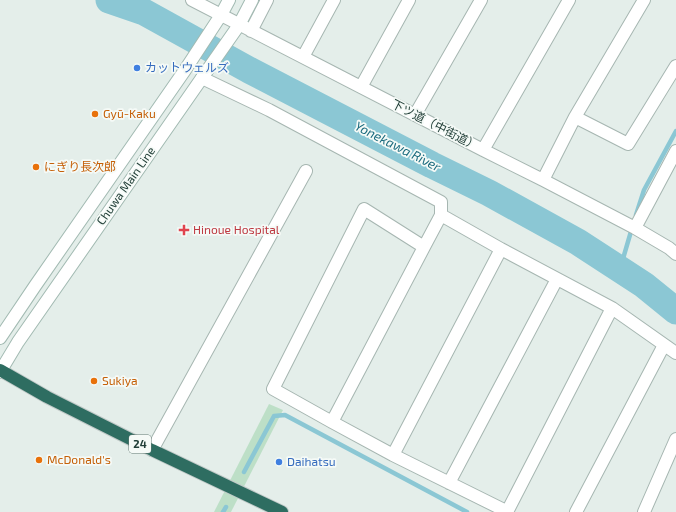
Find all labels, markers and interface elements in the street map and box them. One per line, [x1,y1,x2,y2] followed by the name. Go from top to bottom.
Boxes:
[145,60,229,74] place label: カットウェルズ
[132,63,142,73] marker: カットウェルズ
[390,96,481,152] street label: 下ツ道（中街道）
[103,106,156,120] place label: Gyū-Kaku
[90,109,100,119] marker: Gyū-Kaku
[352,117,444,175] water label: Yonekawa River
[93,144,157,227] street label: Chuwa Main Line
[44,159,116,173] place label: にぎり長次郎
[31,162,41,172] marker: にぎり長次郎
[193,222,280,236] place label: Hinoue Hospital
[178,224,190,236] marker: Hinoue Hospital
[102,373,138,387] place label: Sukiya
[89,376,99,386] marker: Sukiya
[129,435,151,453] road number: 24
[47,452,111,466] place label: McDonald's
[287,454,336,468] place label: Daihatsu
[34,455,44,465] marker: McDonald's
[274,457,284,467] marker: Daihatsu

